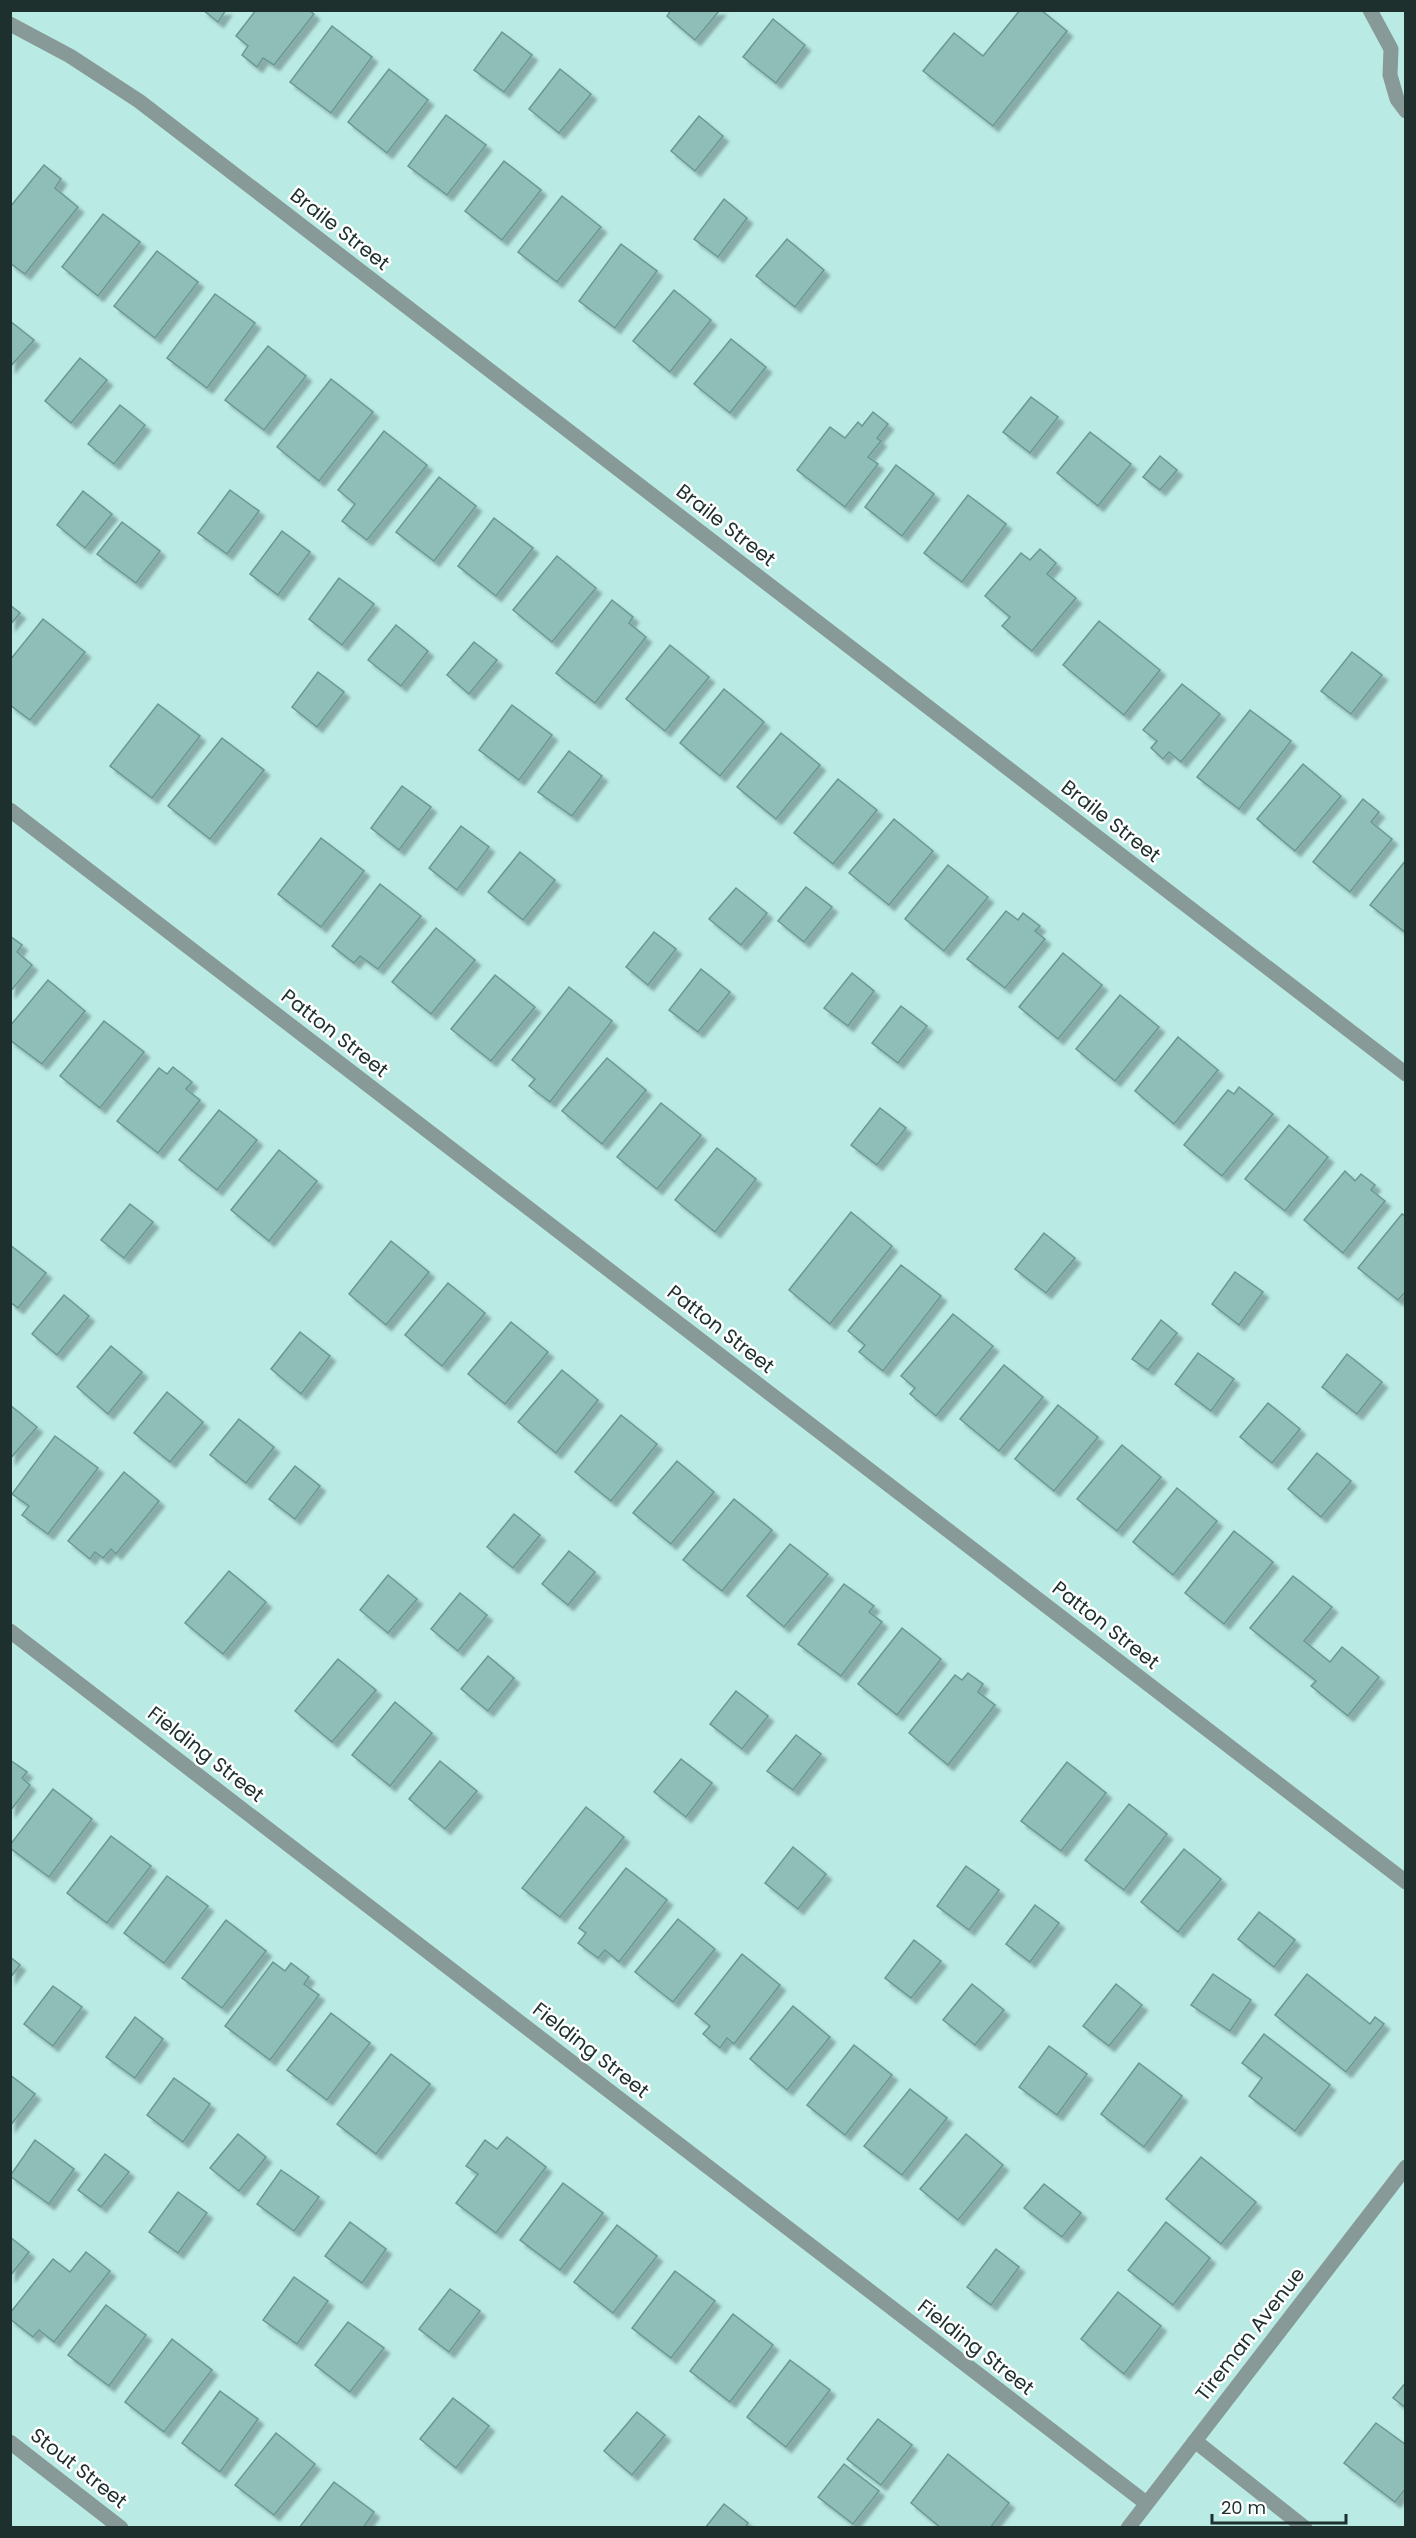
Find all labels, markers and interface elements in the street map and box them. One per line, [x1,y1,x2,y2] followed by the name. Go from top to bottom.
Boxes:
[284,181,396,277] street label: Braile Street
[670,477,782,573] street label: Braile Street
[1055,773,1167,869] street label: Braile Street
[275,982,395,1084] street label: Patton Street
[661,1278,781,1380] street label: Patton Street
[1046,1574,1166,1676] street label: Patton Street
[142,1700,270,1808] street label: Fielding Street
[527,1996,655,2104] street label: Fielding Street
[1189,2261,1311,2407] street label: Tireman Avenue
[912,2293,1040,2401] street label: Fielding Street
[25,2421,133,2515] street label: Stout Street
[1212,2487,1346,2525] scale bar
[1221,2495,1266,2520] text: 20 m

